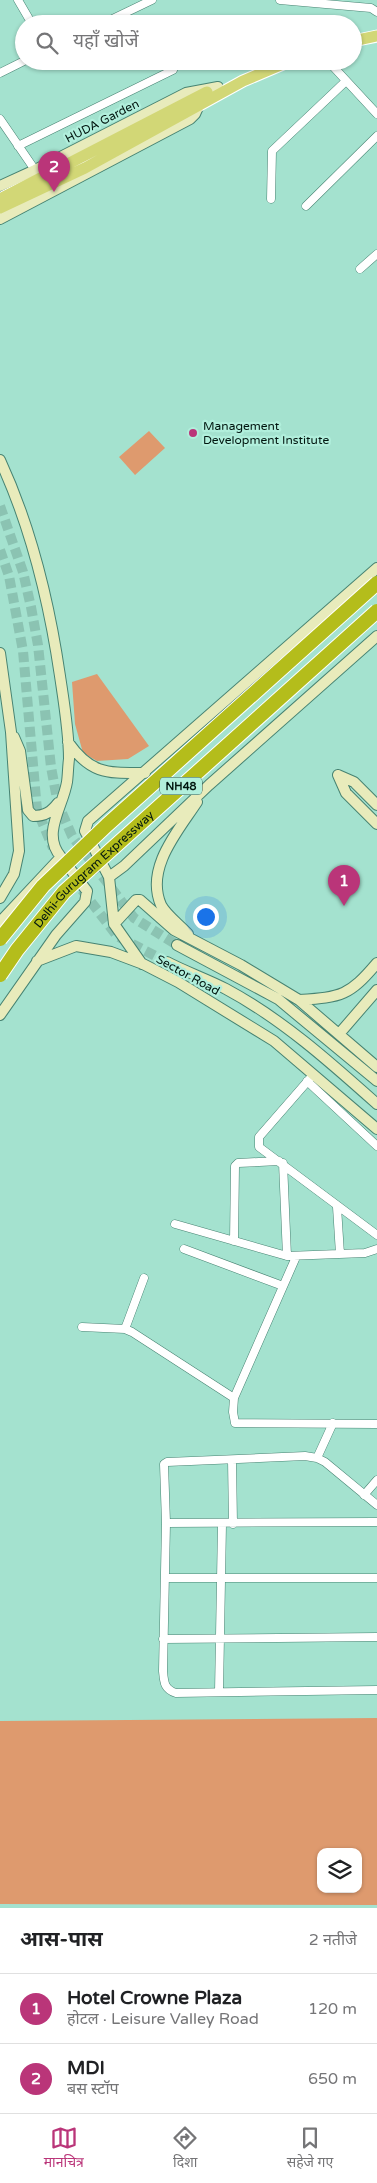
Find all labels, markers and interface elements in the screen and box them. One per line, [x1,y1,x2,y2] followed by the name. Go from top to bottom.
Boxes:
[15,15,362,70] search box
[33,29,61,57] icon: search
[73,30,139,52] text: यहाँ खोजें
[63,96,141,146] street label: HUDA Garden
[38,151,70,192] pin: 2
[203,419,329,447] place label: Management Development Institute
[187,427,199,439] marker: Management Development Institute
[160,778,202,794] road number: NH48
[31,807,157,931] street label: Delhi-Gurugram Expressway
[328,865,360,906] pin: 1
[193,904,219,930] your location
[154,952,222,998] street label: Sector Road
[317,1848,362,1893] map controls
[317,1848,362,1893] button: layers
[20,1927,103,1952] text: आस-पास
[309,1930,357,1950] text: 2 नतीजे
[67,1987,242,2009] text: Hotel Crowne Plaza
[31,1999,41,2019] text: 1
[308,1999,357,2019] text: 120 m
[67,2009,259,2029] text: होटल · Leisure Valley Road
[67,2057,105,2079] text: MDI
[31,2069,41,2089] text: 2
[308,2069,357,2089] text: 650 m
[67,2079,119,2099] text: बस स्टॉप
[44,2124,84,2173] tab: मानचित्र
[171,2124,199,2173] tab: दिशा
[287,2124,333,2173] tab: सहेजे गए

